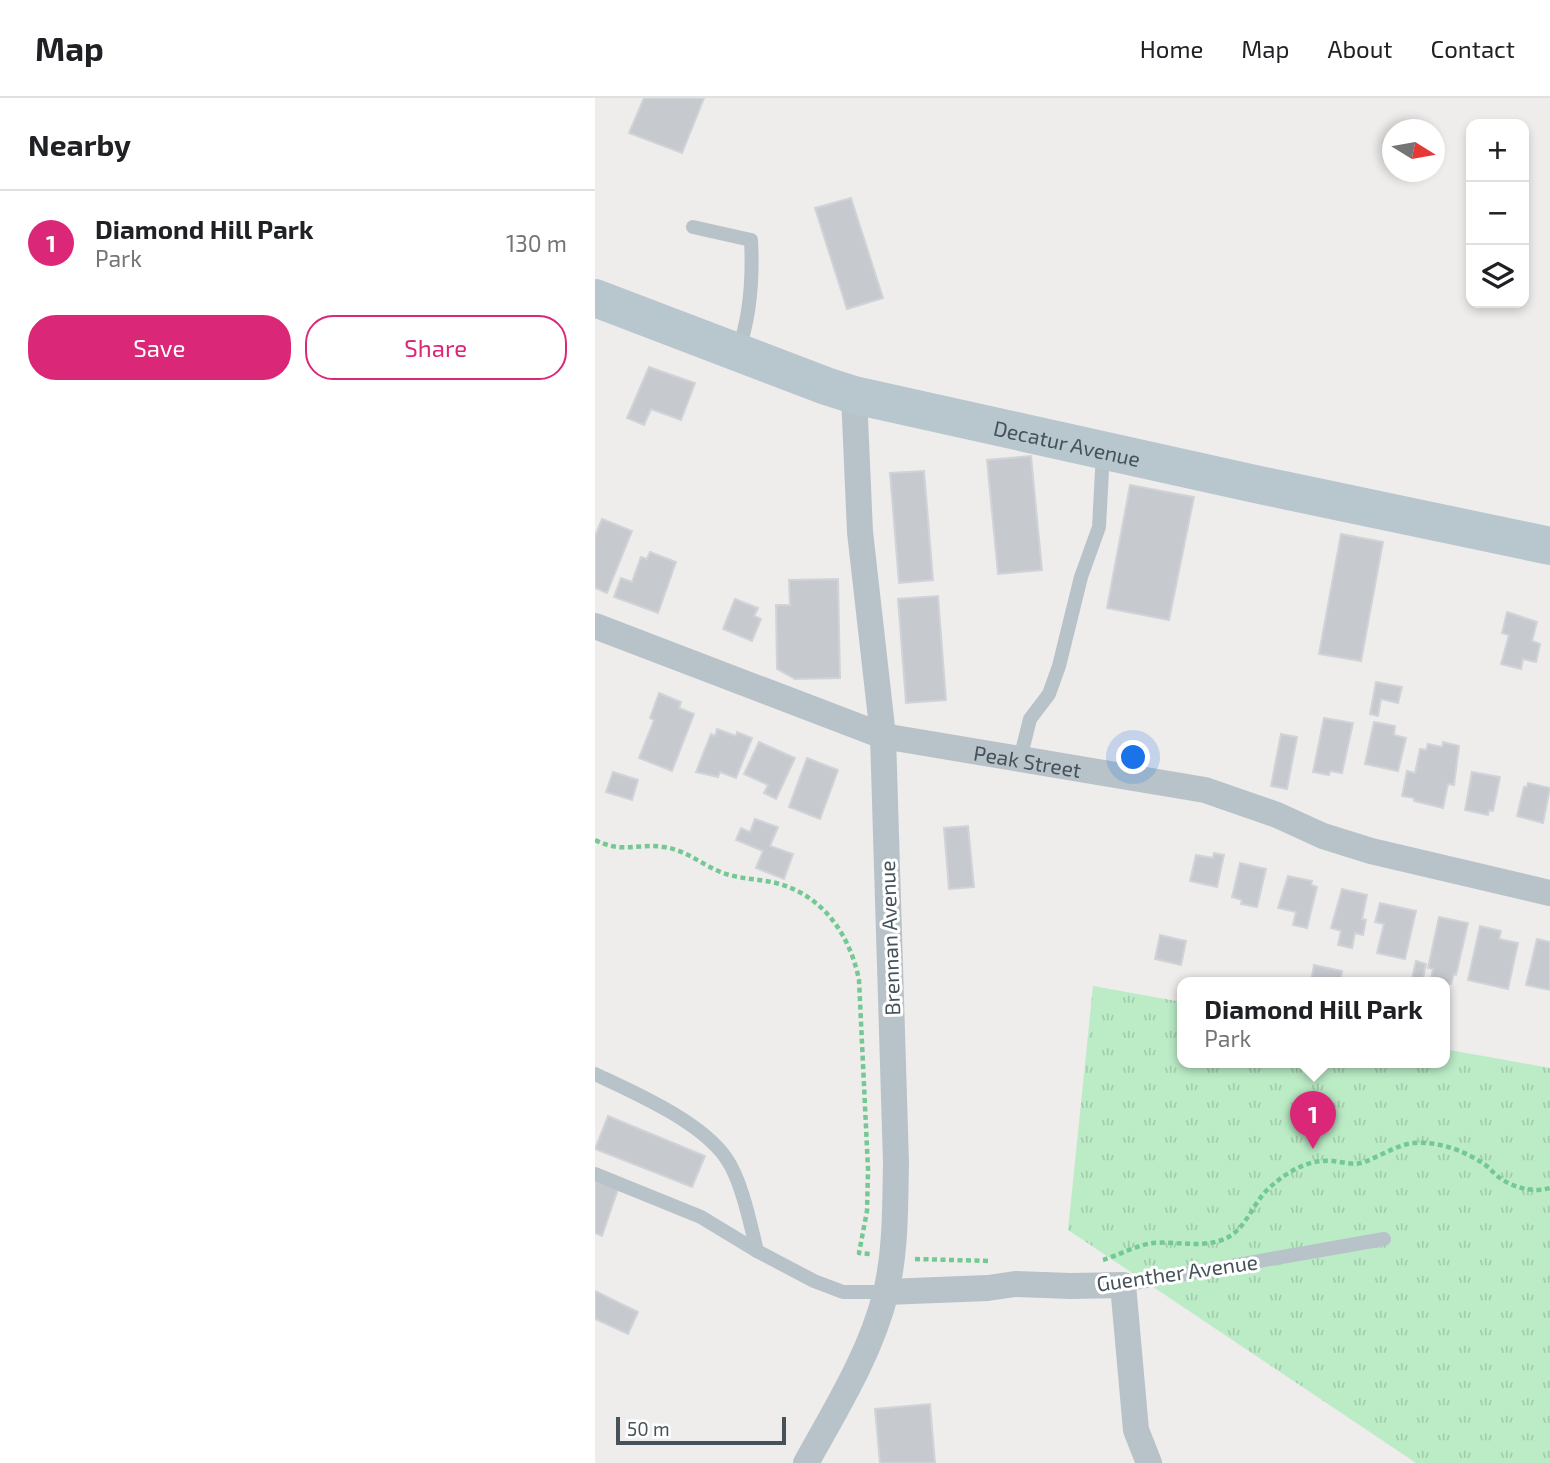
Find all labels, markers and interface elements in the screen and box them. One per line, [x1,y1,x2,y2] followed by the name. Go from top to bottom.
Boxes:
[35,28,104,68] text: Map
[1140,34,1203,63] text: Home
[1241,34,1289,63] text: Map
[1327,34,1393,63] text: About
[1431,34,1515,63] text: Contact
[1382,119,1445,182] north arrow
[1466,119,1529,308] map controls
[1466,119,1529,182] button: +
[28,126,131,162] text: Nearby
[1466,182,1529,245] button: −
[95,213,313,244] text: Diamond Hill Park
[46,229,56,257] text: 1
[506,229,567,257] text: 130 m
[95,244,142,272] text: Park
[1466,245,1529,308] button: layers
[28,315,291,380] button: Save
[305,315,567,380] button: Share
[991,414,1143,471] street label: Decatur Avenue
[972,739,1083,782] street label: Peak Street
[1116,740,1150,774] your location
[874,860,904,1016] street label: Brennan Avenue
[1177,977,1450,1068] popup
[1204,993,1423,1024] text: Diamond Hill Park
[1204,1024,1251,1052] text: Park
[1290,1091,1336,1149] pin: 1
[1095,1248,1259,1296] street label: Guenther Avenue
[616,1414,786,1446] scale bar
[627,1417,670,1440] text: 50 m

